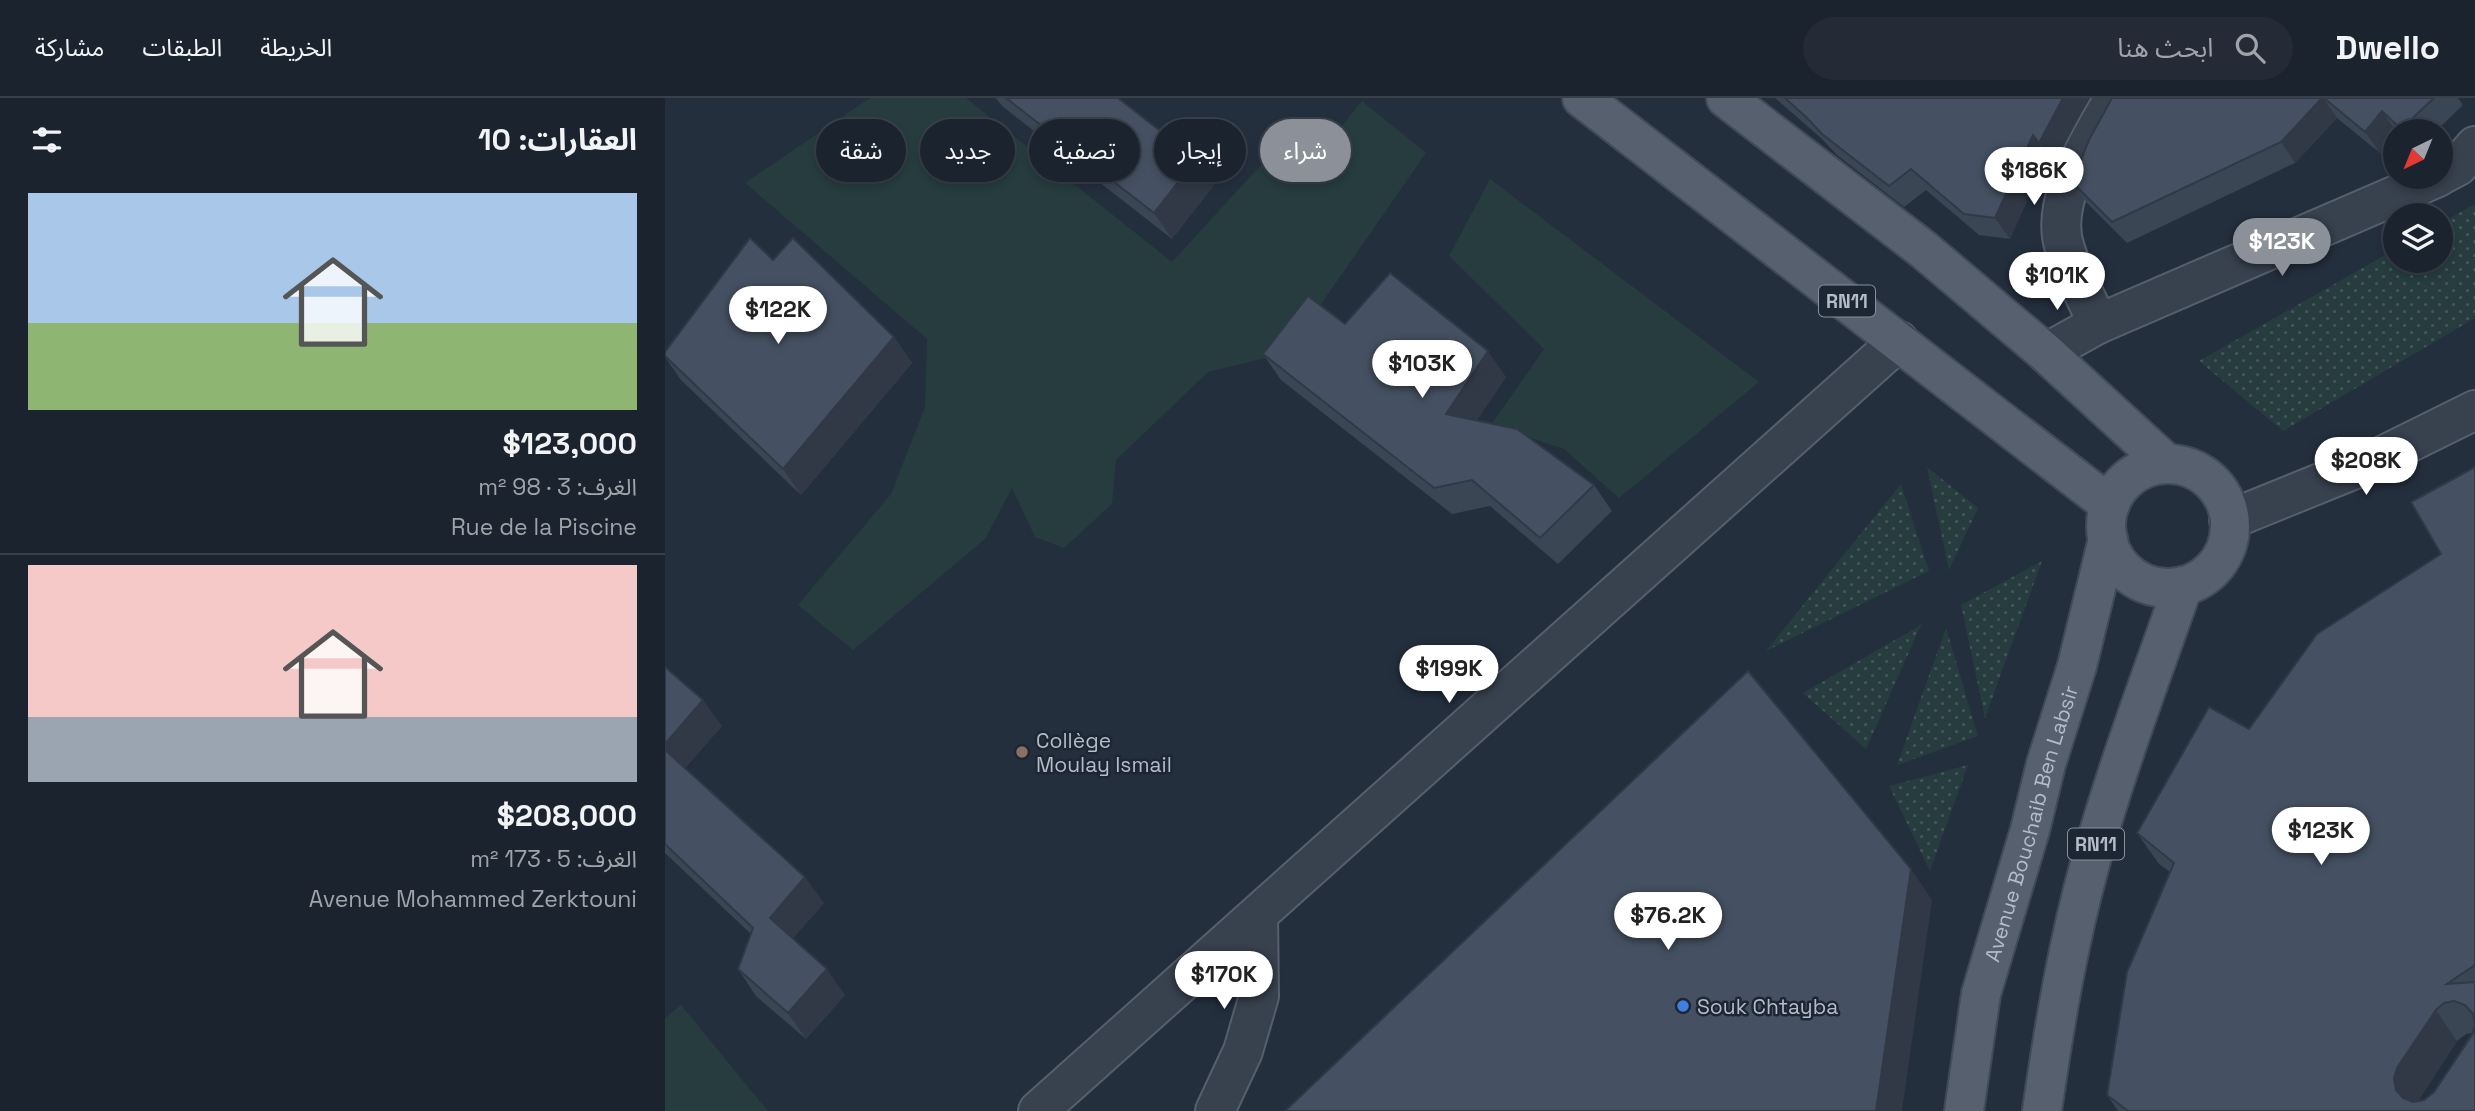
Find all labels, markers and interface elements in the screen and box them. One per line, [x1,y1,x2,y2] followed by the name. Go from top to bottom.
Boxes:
[1803,17,2293,80] search box
[2335,27,2440,69] text: Dwello
[2231,29,2269,67] icon: search
[2117,31,2213,65] text: ابحث هنا
[35,32,104,63] text: مشاركة
[142,32,222,63] text: الطبقات
[260,32,332,63] text: الخريطة
[816,119,906,182] chip: شقة
[920,119,1015,182] chip: جديد
[1029,119,1140,182] chip: تصفية
[1154,119,1246,182] chip: إيجار
[1260,119,1351,182] chip: شراء
[2383,119,2453,189] north arrow
[2383,119,2453,273] map controls
[478,120,637,159] text: العقارات: 10
[28,121,66,159] icon: filters
[1985,148,2083,207] pin: $186K
[2001,155,2067,185] text: $186K
[2383,203,2453,273] button: layers
[2233,218,2331,278] pin: $123K
[2249,226,2315,256] text: $123K
[270,239,396,365] icon: home
[2008,252,2106,312] pin: $101K
[2025,260,2089,290] text: $101K
[729,286,827,346] pin: $122K
[1819,286,1875,316] road number: RN11
[745,294,811,324] text: $122K
[1373,341,1471,400] pin: $103K
[1388,348,1456,378] text: $103K
[502,424,637,463] text: $123,000
[2317,438,2415,497] pin: $208K
[2331,445,2401,475] text: $208K
[478,472,637,502] text: الغرف: 3 · 98 m²
[451,512,637,542] text: Rue de la Piscine
[270,611,396,737] icon: home
[1400,646,1498,705] pin: $199K
[1415,653,1483,683] text: $199K
[1978,682,2084,965] street label: Avenue Bouchaib Ben Labsir
[1036,727,1172,778] place label: Collège Moulay Ismail
[1014,744,1030,760] marker: Collège Moulay Ismail
[497,796,637,835] text: $208,000
[2272,808,2370,867] pin: $123K
[2288,815,2354,845] text: $123K
[2068,828,2124,860] road number: RN11
[470,844,637,874] text: الغرف: 5 · 173 m²
[309,884,637,914] text: Avenue Mohammed Zerktouni
[1611,892,1725,952] pin: $76.2K
[1630,900,1706,930] text: $76.2K
[1175,951,1273,1011] pin: $170K
[1191,959,1257,989] text: $170K
[1697,993,1838,1020] place label: Souk Chtayba
[1675,998,1691,1014] marker: Souk Chtayba

